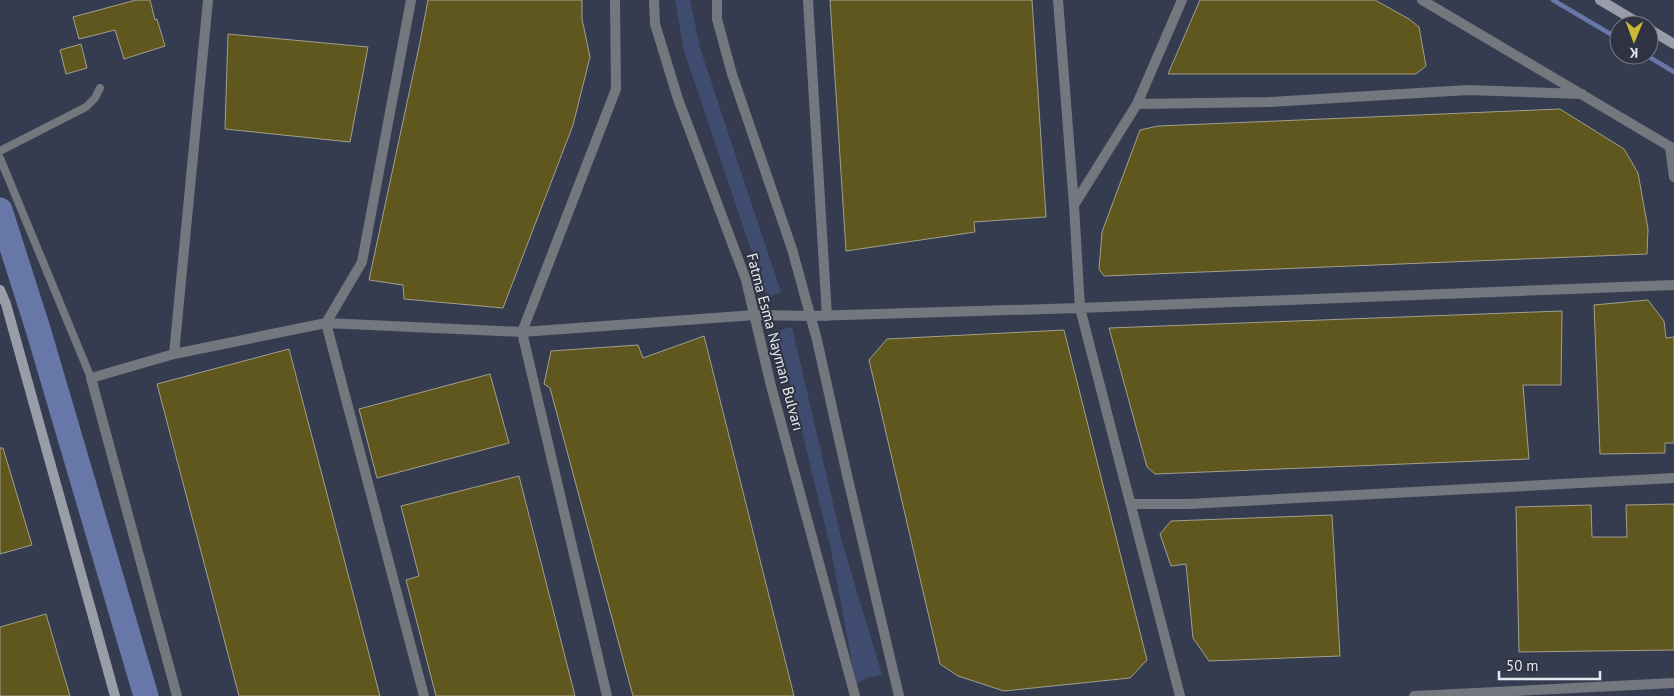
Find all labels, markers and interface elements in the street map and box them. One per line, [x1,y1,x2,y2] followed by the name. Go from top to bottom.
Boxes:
[1609,15,1659,65] north arrow
[1629,44,1638,62] text: K
[743,251,808,433] street label: Fatma Esma Nayman Bulvarı
[1499,648,1600,680] scale bar
[1506,656,1539,675] text: 50 m

